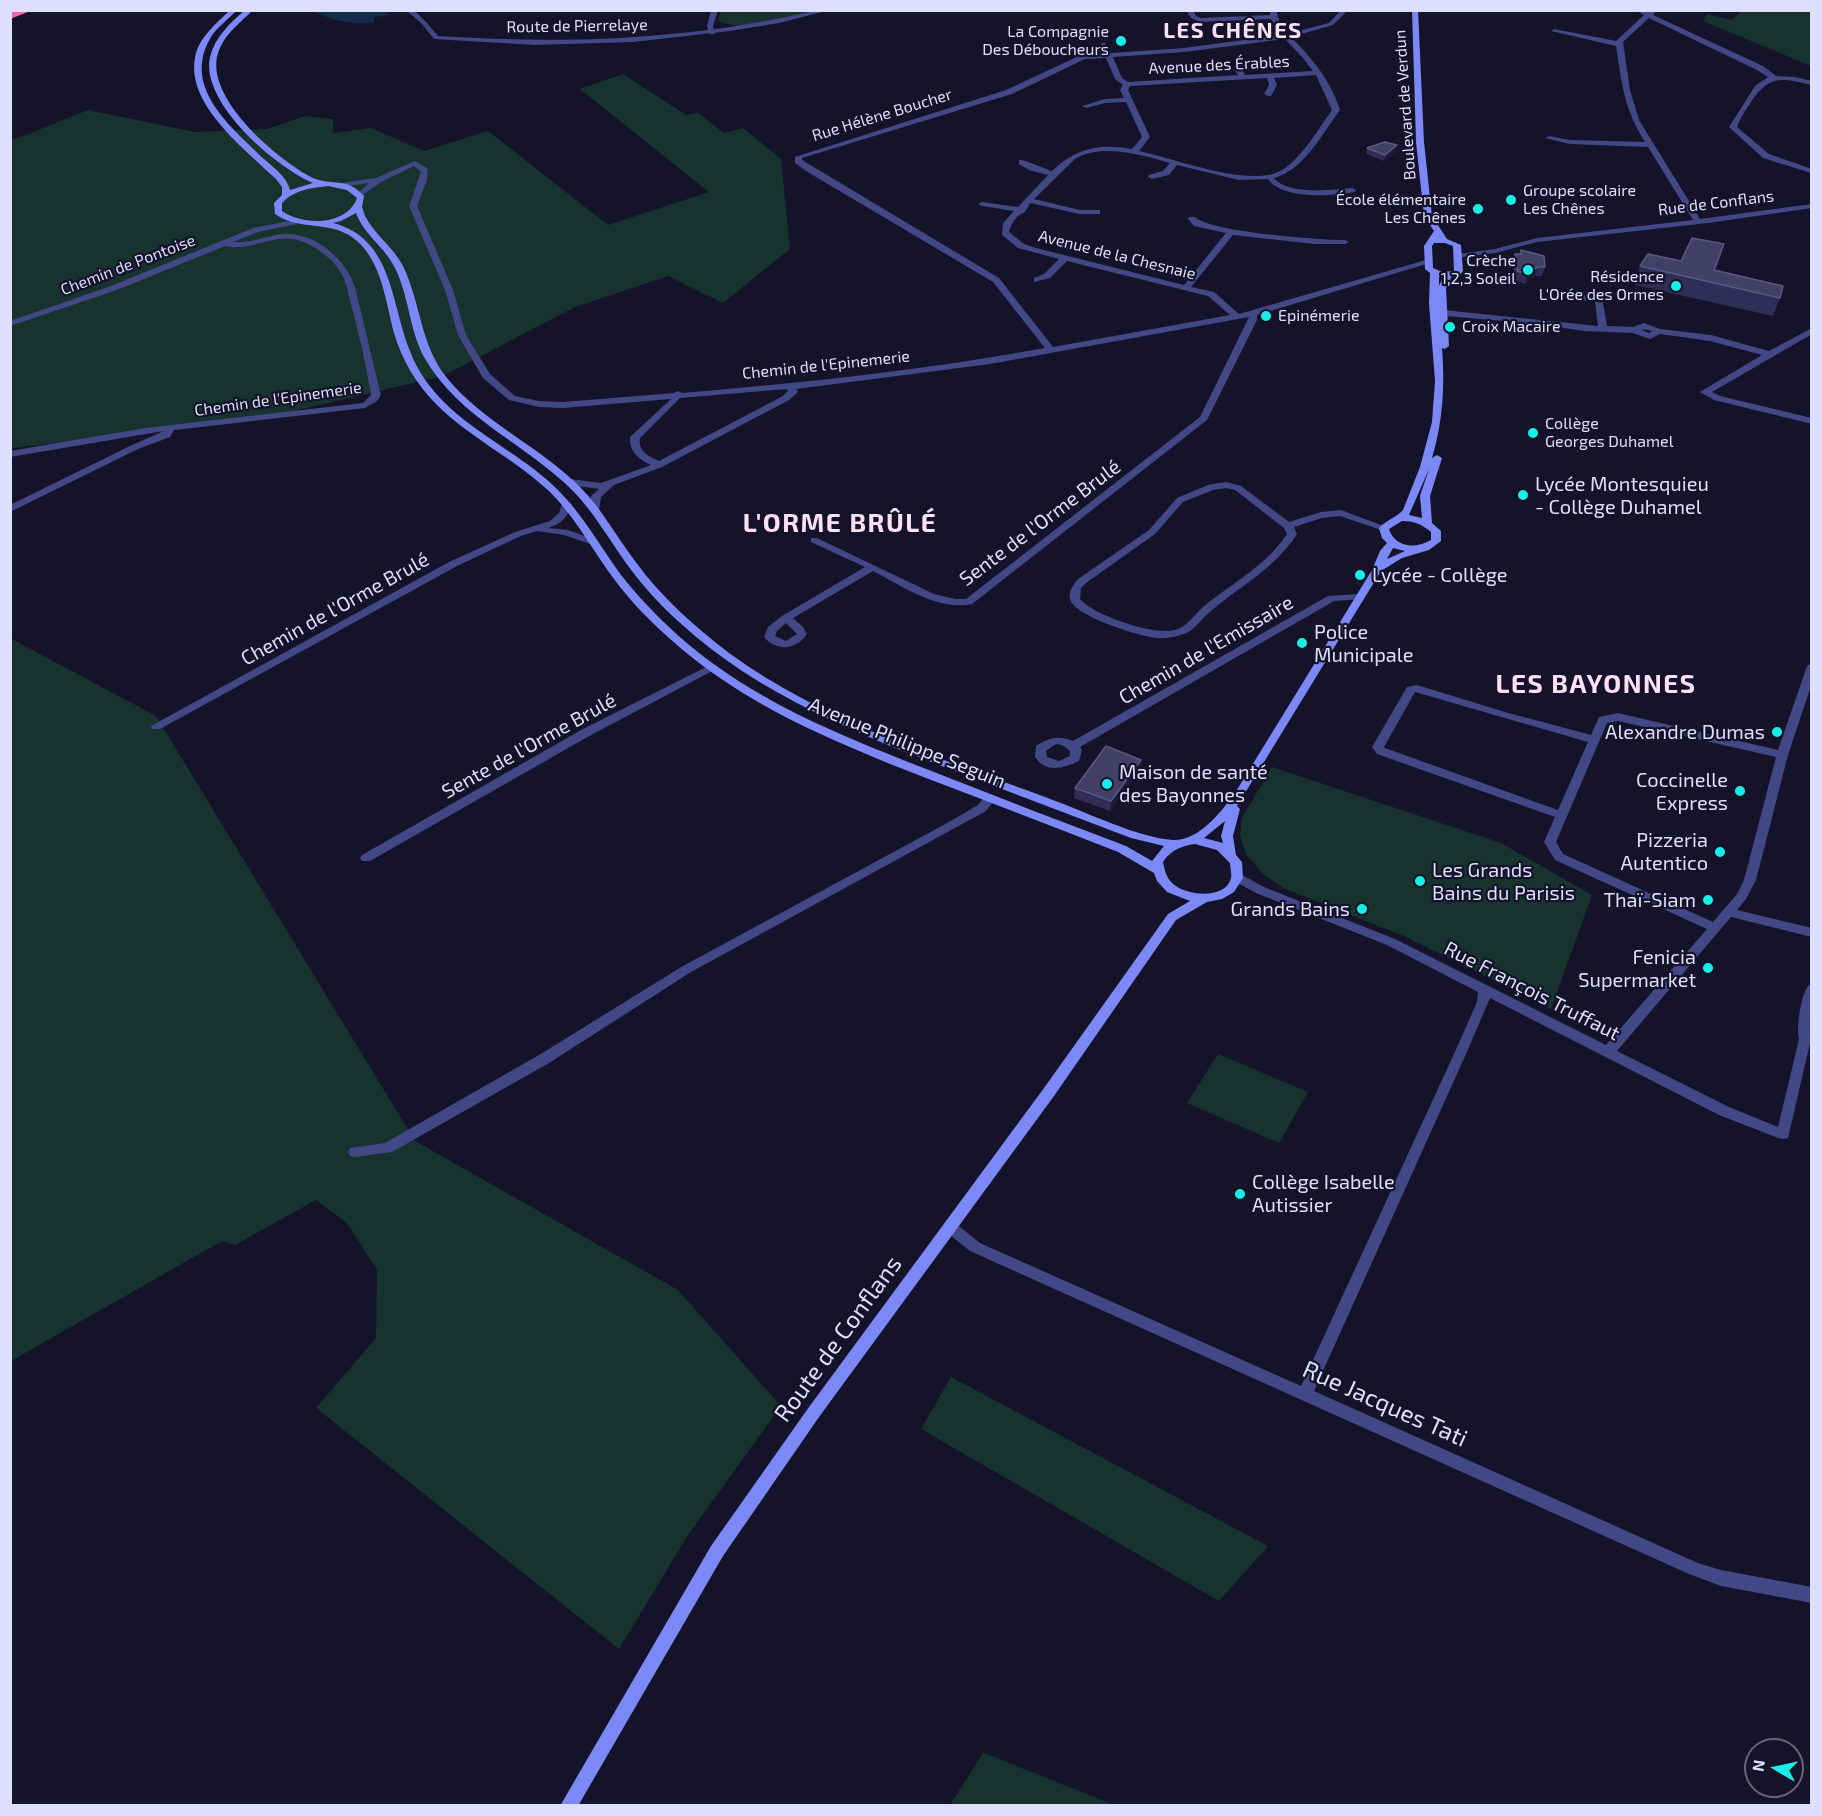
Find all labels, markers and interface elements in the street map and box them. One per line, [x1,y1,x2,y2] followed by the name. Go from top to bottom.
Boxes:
[506,15,648,37] street label: Route de Pierrelaye
[1163,18,1303,44] district label: LES CHÊNES
[982,22,1109,60] place label: La Compagnie Des Déboucheurs
[1390,29,1420,181] street label: Boulevard de Verdun
[1114,34,1128,48] marker: La Compagnie Des Déboucheurs
[1148,52,1290,78] street label: Avenue des Érables
[810,85,954,145] street label: Rue Hélène Boucher
[1523,181,1636,219] place label: Groupe scolaire Les Chênes
[1657,186,1775,220] street label: Rue de Conflans
[1336,190,1466,228] place label: École élémentaire Les Chênes
[1504,193,1518,207] marker: Groupe scolaire Les Chênes
[1471,202,1485,216] marker: École élémentaire Les Chênes
[1036,226,1198,284] street label: Avenue de la Chesnaie
[58,230,198,300] street label: Chemin de Pontoise
[1441,251,1516,289] place label: Crèche 1,2,3 Soleil
[1521,263,1535,277] marker: Crèche 1,2,3 Soleil
[1539,267,1664,305] place label: Résidence L'Orée des Ormes
[1669,279,1683,293] marker: Résidence L'Orée des Ormes
[1278,306,1360,326] place label: Epinémerie
[1259,309,1273,323] marker: Epinémerie
[1462,317,1561,337] place label: Croix Macaire
[1443,320,1457,334] marker: Croix Macaire
[741,347,911,383] street label: Chemin de l'Epinemerie
[193,378,363,420] street label: Chemin de l'Epinemerie
[1545,414,1673,452] place label: Collège Georges Duhamel
[1526,426,1540,440] marker: Collège Georges Duhamel
[955,455,1125,591] street label: Sente de l'Orme Brulé
[1535,472,1709,519] place label: Lycée Montesquieu - Collège Duhamel
[1516,488,1530,502] marker: Lycée Montesquieu - Collège Duhamel
[743,507,937,539] district label: L'ORME BRÛLÉ
[237,547,433,671] street label: Chemin de l'Orme Brulé
[1372,563,1508,587] place label: Lycée - Collège
[1353,568,1367,582] marker: Lycée - Collège
[1115,590,1297,710] street label: Chemin de l'Emissaire
[1314,620,1414,667] place label: Police Municipale
[1295,636,1309,650] marker: Police Municipale
[1496,668,1696,700] district label: LES BAYONNES
[438,688,620,804] street label: Sente de l'Orme Brulé
[805,692,1009,794] street label: Avenue Philippe Seguin
[1605,720,1765,744] place label: Alexandre Dumas
[1770,725,1784,739] marker: Alexandre Dumas
[1119,760,1268,807] place label: Maison de santé des Bayonnes
[1636,768,1728,815] place label: Coccinelle Express
[1100,777,1114,791] marker: Maison de santé des Bayonnes
[1733,784,1747,798] marker: Coccinelle Express
[1621,828,1708,875] place label: Pizzeria Autentico
[1713,845,1727,859] marker: Pizzeria Autentico
[1432,858,1575,905] place label: Les Grands Bains du Parisis
[1413,874,1427,888] marker: Les Grands Bains du Parisis
[1603,888,1696,912] place label: Thaï-Siam
[1701,893,1715,907] marker: Thaï-Siam
[1231,897,1350,921] place label: Grands Bains
[1355,902,1369,916] marker: Grands Bains
[1440,936,1624,1046] street label: Rue François Truffaut
[1578,945,1696,992] place label: Fenicia Supermarket
[1701,961,1715,975] marker: Fenicia Supermarket
[1252,1170,1395,1217] place label: Collège Isabelle Autissier
[1233,1187,1247,1201] marker: Collège Isabelle Autissier
[768,1250,908,1428] street label: Route de Conflans
[1298,1355,1472,1453] street label: Rue Jacques Tati
[1744,1738,1804,1798] north arrow
[1747,1758,1768,1773] text: N

